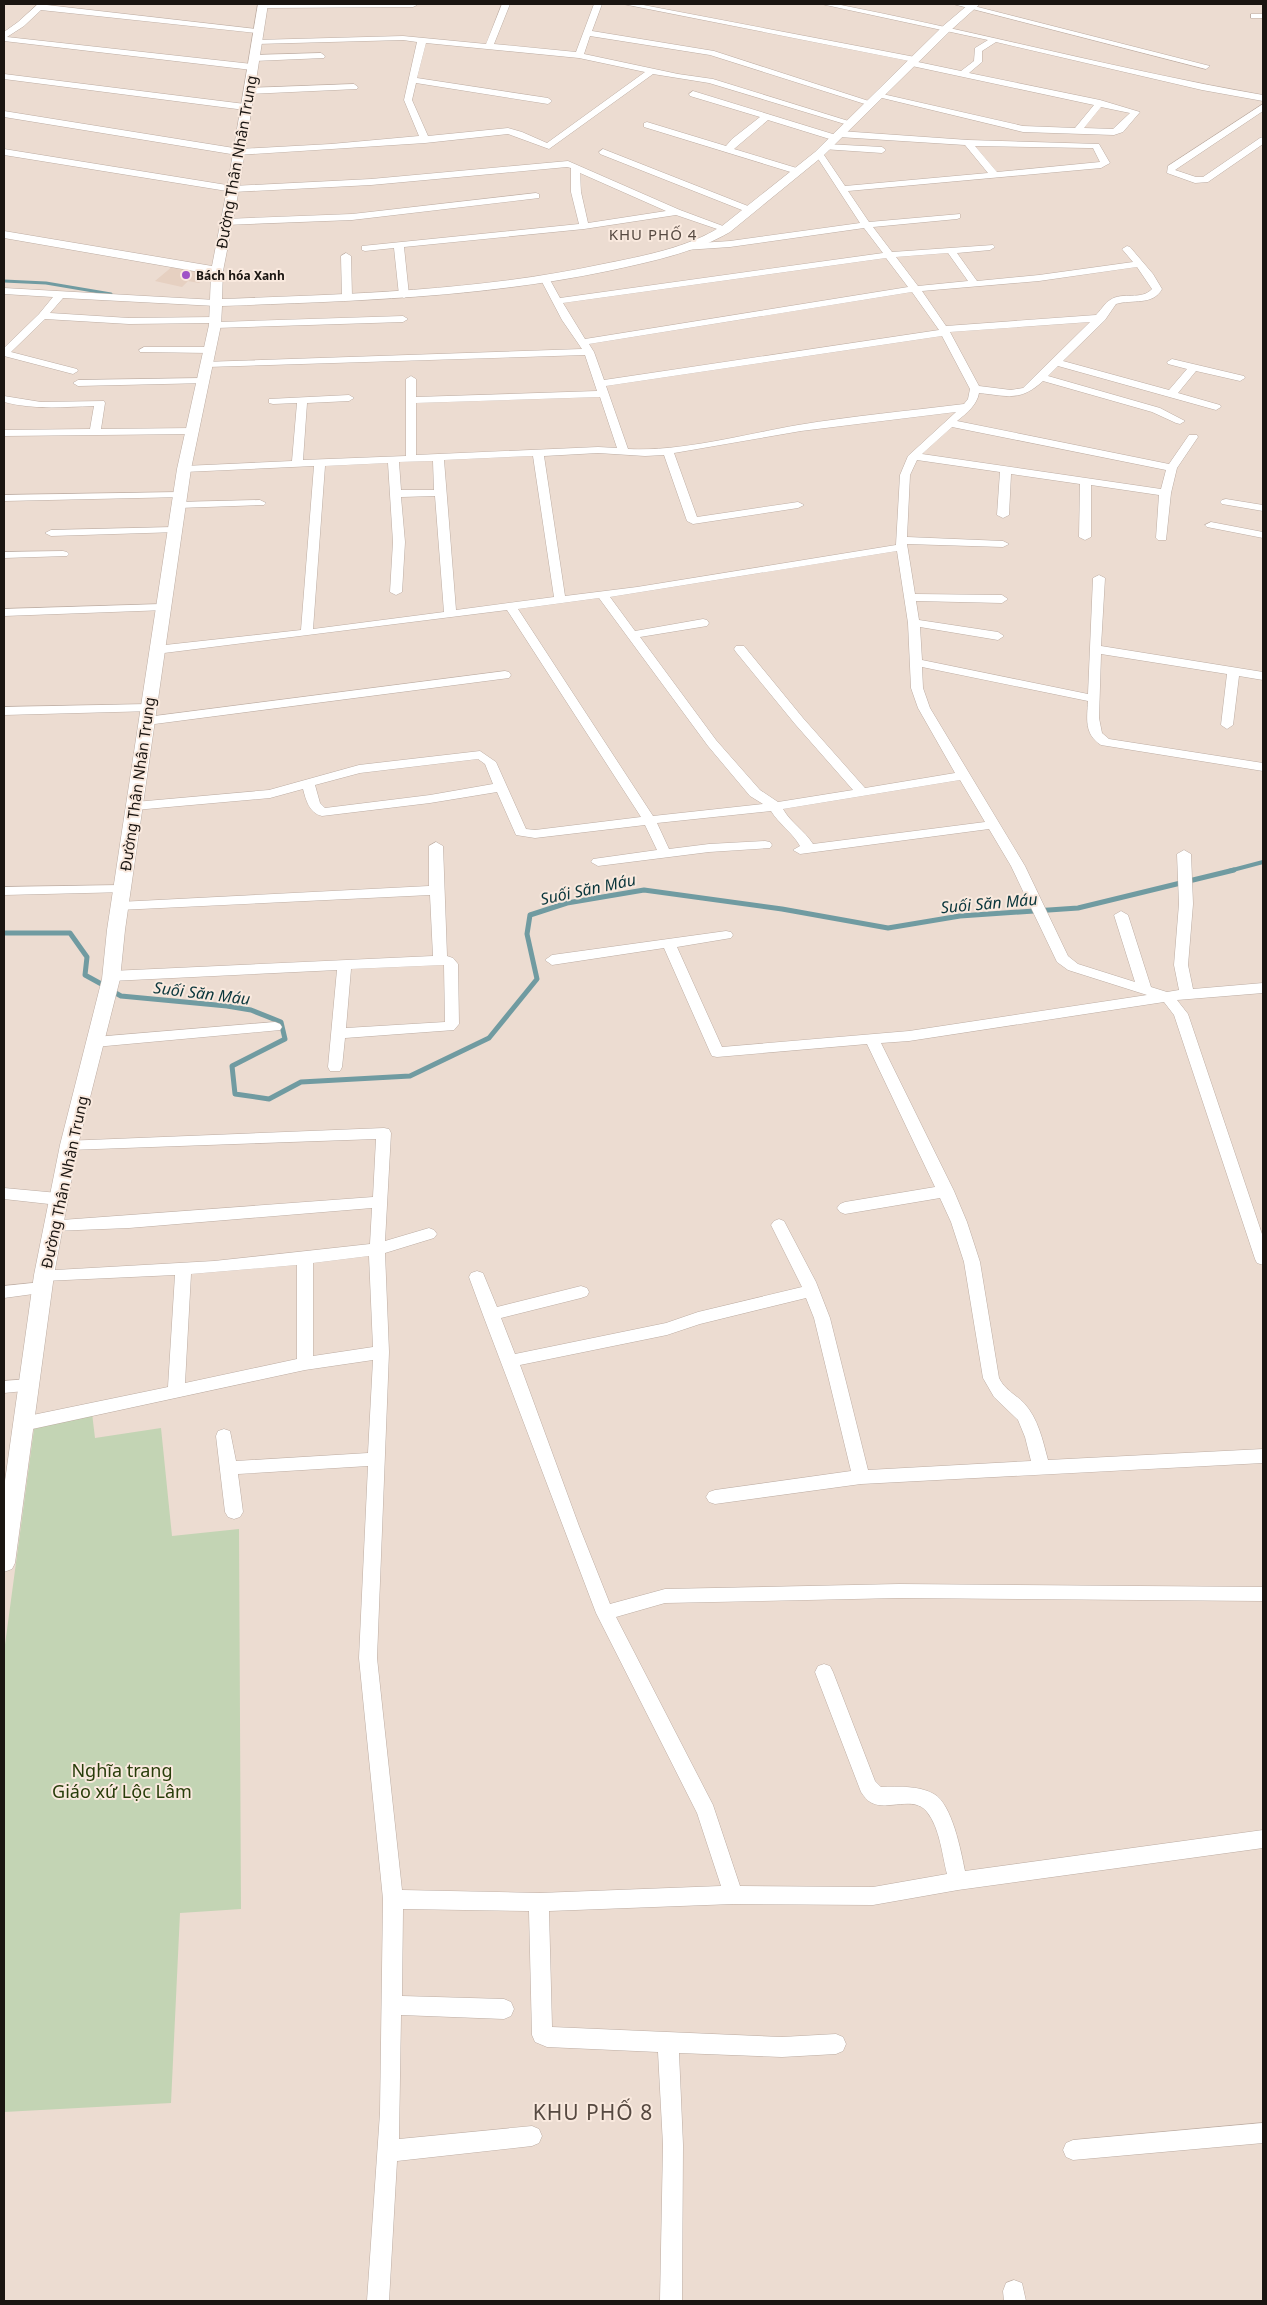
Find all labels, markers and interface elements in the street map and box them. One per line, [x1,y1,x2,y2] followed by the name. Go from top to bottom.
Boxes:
[211,74,261,250] street label: Đường Thân Nhân Trung
[609,224,697,244] district label: KHU PHỐ 4
[196,267,285,284] place label: Bách hóa Xanh
[180,269,192,281] marker: Bách hóa Xanh
[115,696,159,872] street label: Đường Thân Nhân Trung
[538,868,638,910] water label: Suối Săn Máu
[940,888,1038,918] water label: Suối Săn Máu
[152,976,252,1010] water label: Suối Săn Máu
[36,1094,92,1270] street label: Đường Thân Nhân Trung
[52,1758,192,1803] park label: Nghĩa trang Giáo xứ Lộc Lâm
[533,2098,653,2126] district label: KHU PHỐ 8

